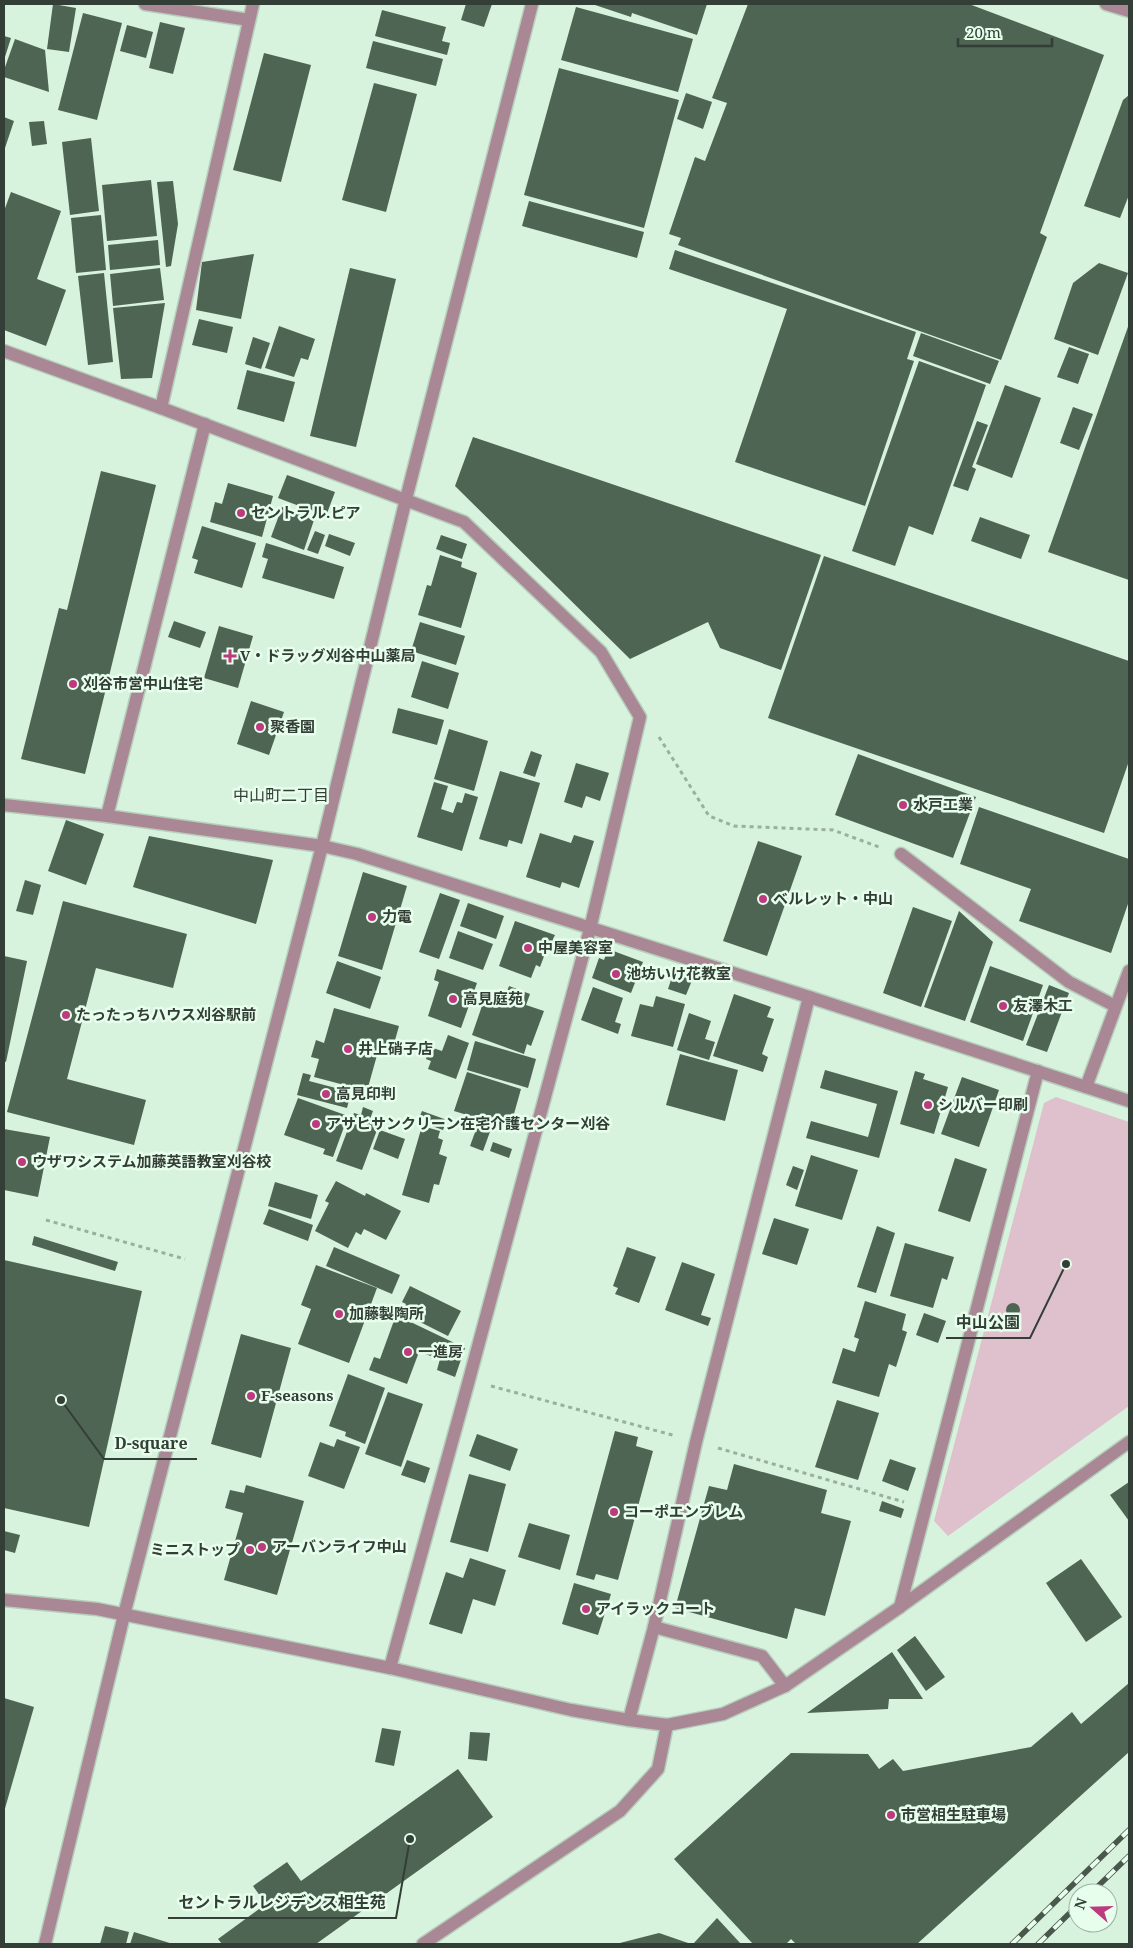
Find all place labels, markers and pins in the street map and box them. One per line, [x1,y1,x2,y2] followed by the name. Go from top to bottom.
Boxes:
[251,502,360,522] place label: セントラル.ピア
[235,507,247,519] marker: セントラル.ピア
[240,645,415,665] place label: V・ドラッグ刈谷中山薬局
[224,650,236,662] marker: V・ドラッグ刈谷中山薬局
[83,673,203,693] place label: 刈谷市営中山住宅
[67,678,79,690] marker: 刈谷市営中山住宅
[270,716,315,736] place label: 聚香園
[254,721,266,733] marker: 聚香園
[913,794,973,814] place label: 水戸工業
[897,799,909,811] marker: 水戸工業
[773,888,893,908] place label: ベルレット・中山
[757,893,769,905] marker: ベルレット・中山
[382,906,412,926] place label: 力電
[366,911,378,923] marker: 力電
[538,937,613,957] place label: 中屋美容室
[522,942,534,954] marker: 中屋美容室
[626,963,731,983] place label: 池坊いけ花教室
[610,968,622,980] marker: 池坊いけ花教室
[463,988,523,1008] place label: 高見庭苑
[447,993,459,1005] marker: 高見庭苑
[1013,995,1073,1015] place label: 友澤木工
[997,1000,1009,1012] marker: 友澤木工
[76,1004,256,1024] place label: たったっちハウス刈谷駅前
[60,1009,72,1021] marker: たったっちハウス刈谷駅前
[358,1038,433,1058] place label: 井上硝子店
[342,1043,354,1055] marker: 井上硝子店
[336,1083,396,1103] place label: 高見印判
[320,1088,332,1100] marker: 高見印判
[938,1094,1028,1114] place label: シルバー印刷
[922,1099,934,1111] marker: シルバー印刷
[326,1113,610,1133] place label: アサヒサンクリーン在宅介護センター刈谷
[310,1118,322,1130] marker: アサヒサンクリーン在宅介護センター刈谷
[32,1151,272,1171] place label: ウザワシステム加藤英語教室刈谷校
[16,1156,28,1168] marker: ウザワシステム加藤英語教室刈谷校
[349,1303,424,1323] place label: 加藤製陶所
[946,1307,1030,1338] callout: 中山公園
[333,1308,345,1320] marker: 加藤製陶所
[418,1341,463,1361] place label: 一進房
[402,1346,414,1358] marker: 一進房
[261,1385,333,1405] place label: F-seasons
[245,1390,257,1402] marker: F-seasons
[104,1428,197,1459] callout: D-square
[624,1501,743,1521] place label: コーポエンブレム
[608,1506,620,1518] marker: コーポエンブレム
[272,1536,407,1556] place label: アーバンライフ中山
[150,1539,240,1559] place label: ミニストップ
[256,1541,268,1553] marker: アーバンライフ中山
[244,1544,256,1556] marker: ミニストップ
[596,1598,715,1618] place label: アイラックコート
[580,1603,592,1615] marker: アイラックコート
[901,1804,1006,1824] place label: 市営相生駐車場
[885,1809,897,1821] marker: 市営相生駐車場
[168,1887,396,1918] callout: セントラルレジデンス相生苑

